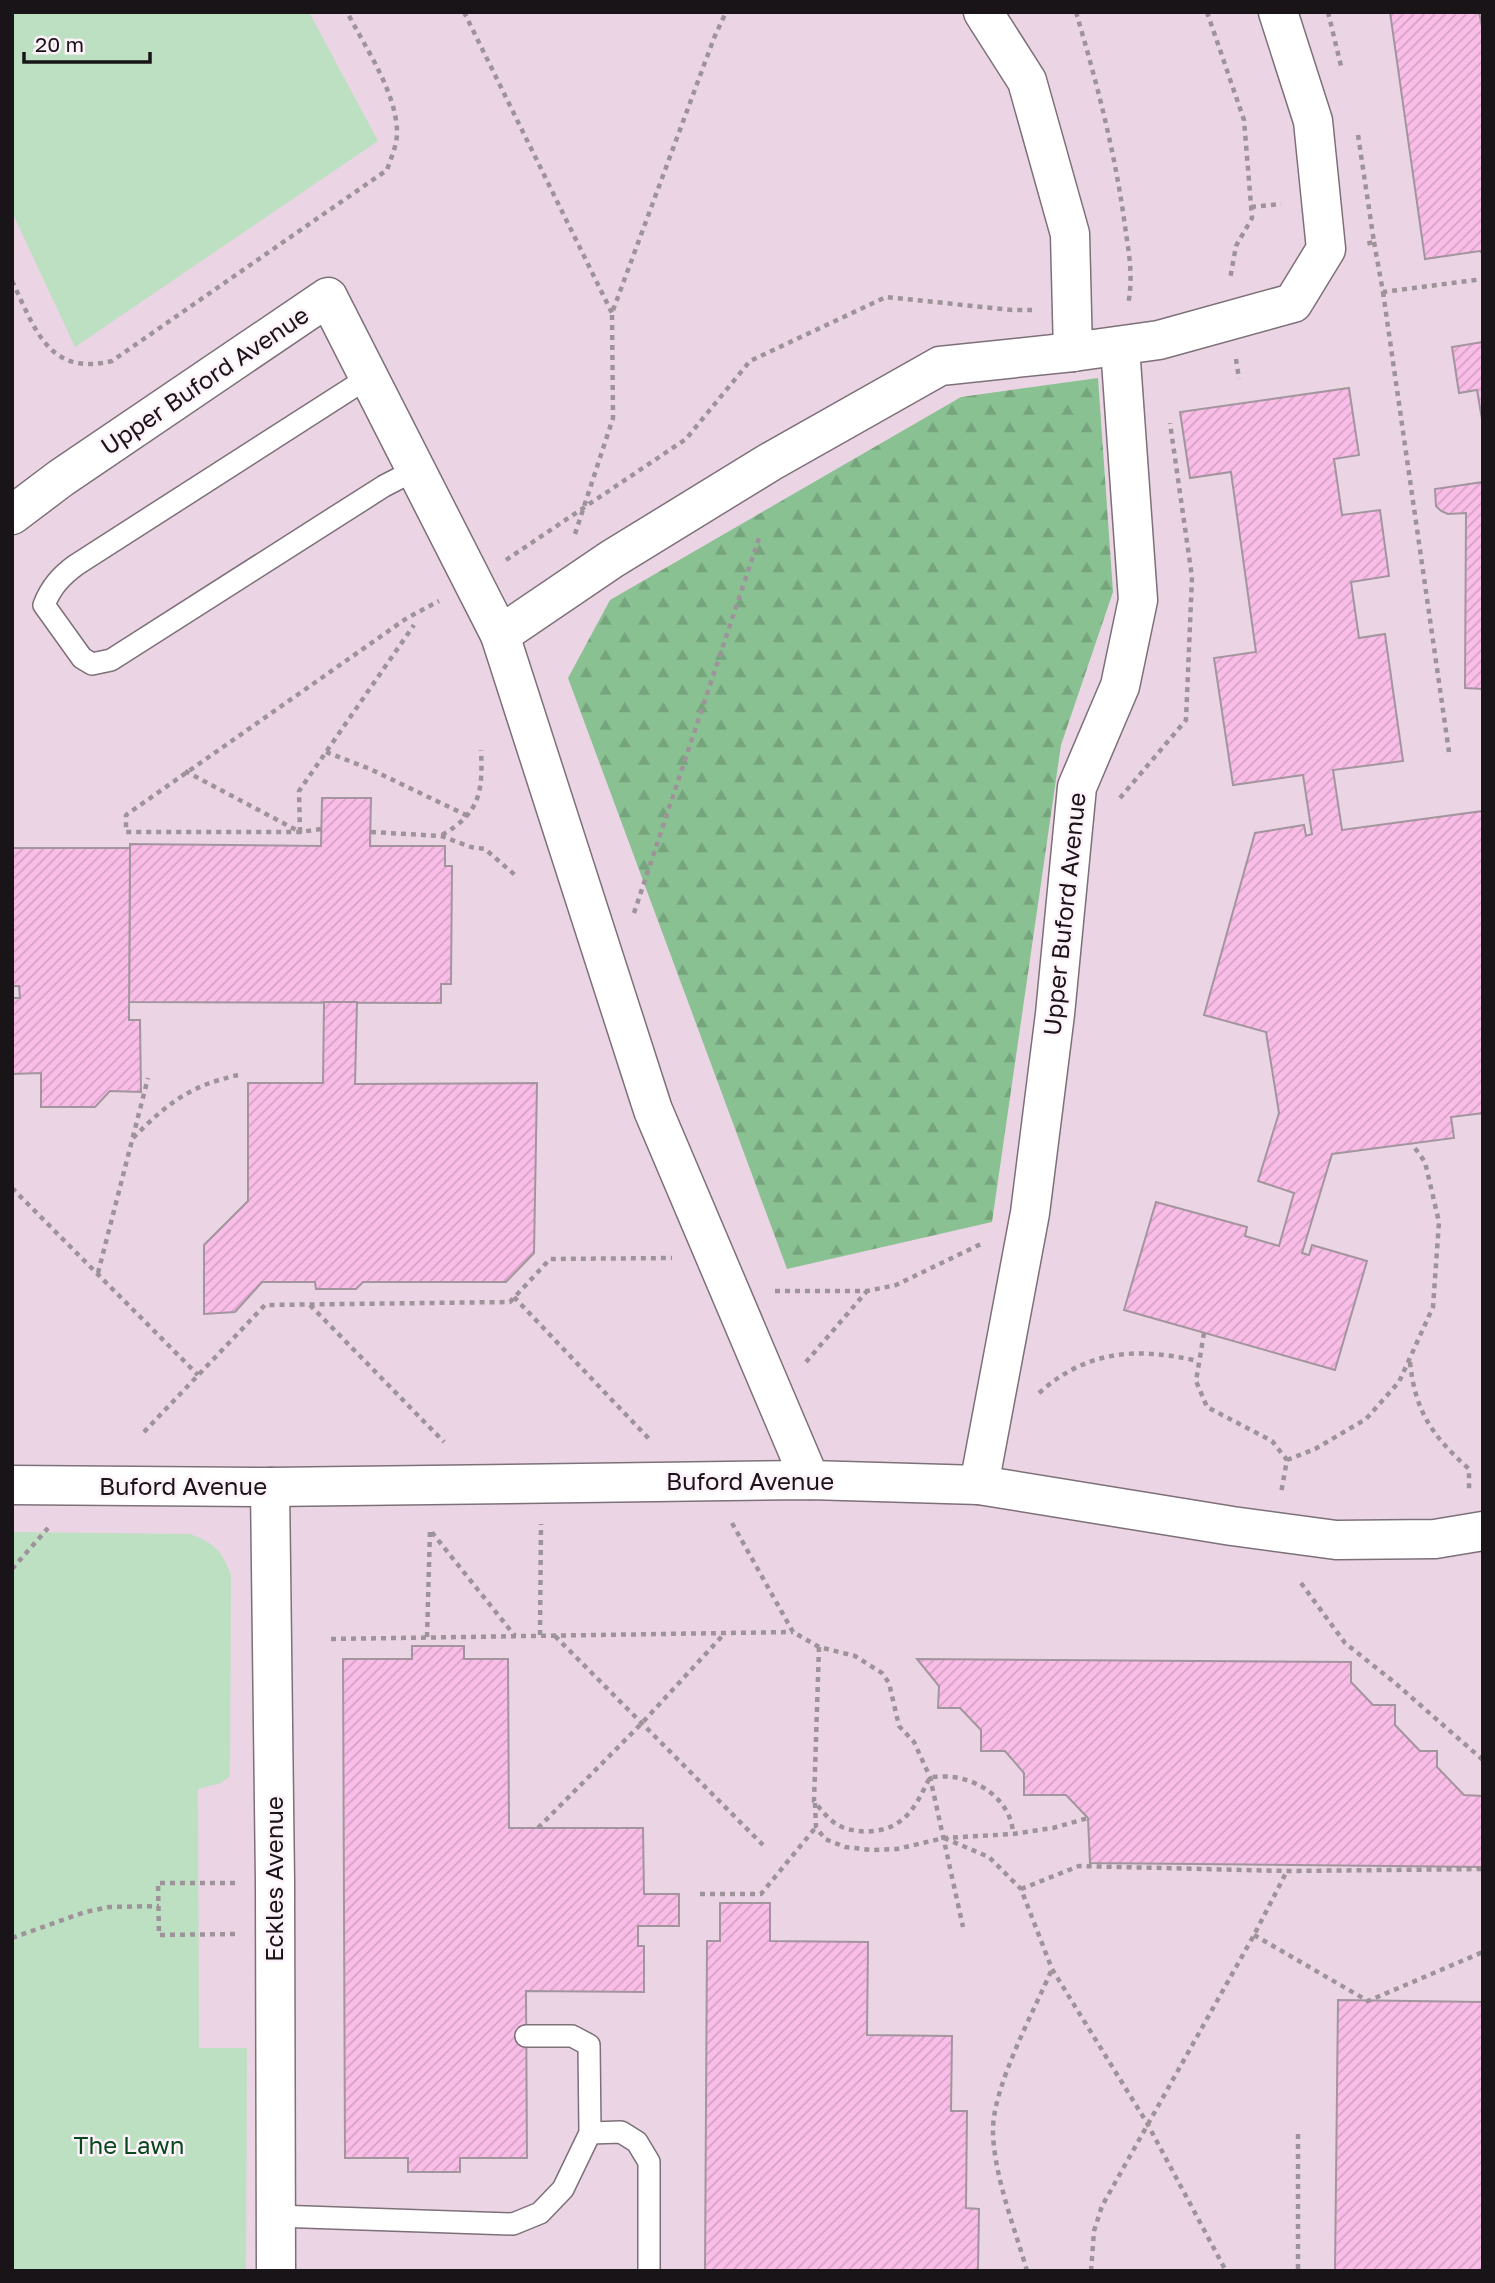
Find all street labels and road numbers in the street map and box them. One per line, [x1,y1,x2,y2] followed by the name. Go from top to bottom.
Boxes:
[95,299,314,460] street label: Upper Buford Avenue
[1036,791,1091,1037] street label: Upper Buford Avenue
[666,1466,834,1495] street label: Buford Avenue
[99,1471,267,1500] street label: Buford Avenue
[259,1796,288,1962] street label: Eckles Avenue

